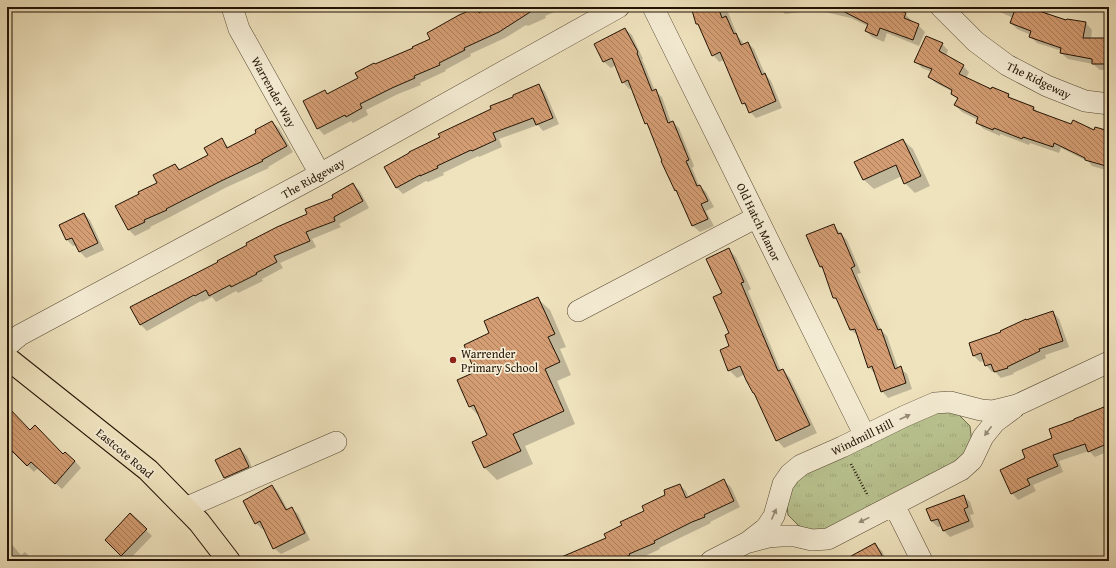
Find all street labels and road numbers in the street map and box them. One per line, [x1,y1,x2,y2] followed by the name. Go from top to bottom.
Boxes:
[248,54,300,130] street label: Warrender Way
[1004,57,1074,103] street label: The Ridgeway
[278,154,348,202] street label: The Ridgeway
[733,180,785,264] street label: Old Hatch Manor
[828,414,897,459] street label: Windmill Hill
[93,424,158,482] street label: Eastcote Road

